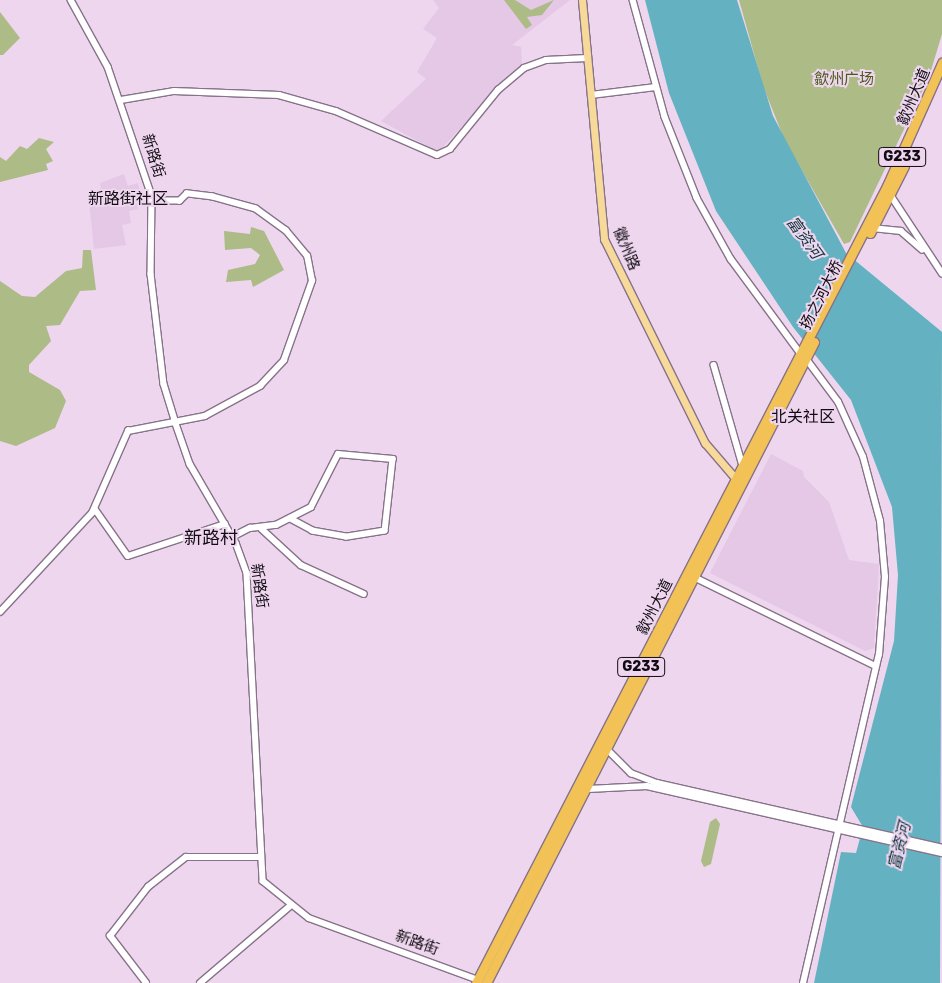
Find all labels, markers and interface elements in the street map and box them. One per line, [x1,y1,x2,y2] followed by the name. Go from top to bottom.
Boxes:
[894,66,934,128] street label: 歙州大道
[814,71,874,89] park label: 歙州广场
[138,132,168,180] street label: 新路街
[877,146,927,168] road number: G233
[88,189,168,209] district label: 新路街社区
[782,213,826,263] water label: 富资河
[609,225,643,273] street label: 徽州路
[797,258,847,332] street label: 扬之河大桥
[771,407,835,427] district label: 北关社区
[184,527,238,549] district label: 新路村
[247,562,271,610] street label: 新路街
[633,576,677,638] street label: 歙州大道
[616,656,666,679] road number: G233
[885,820,915,872] water label: 富资河
[393,927,441,959] street label: 新路街

